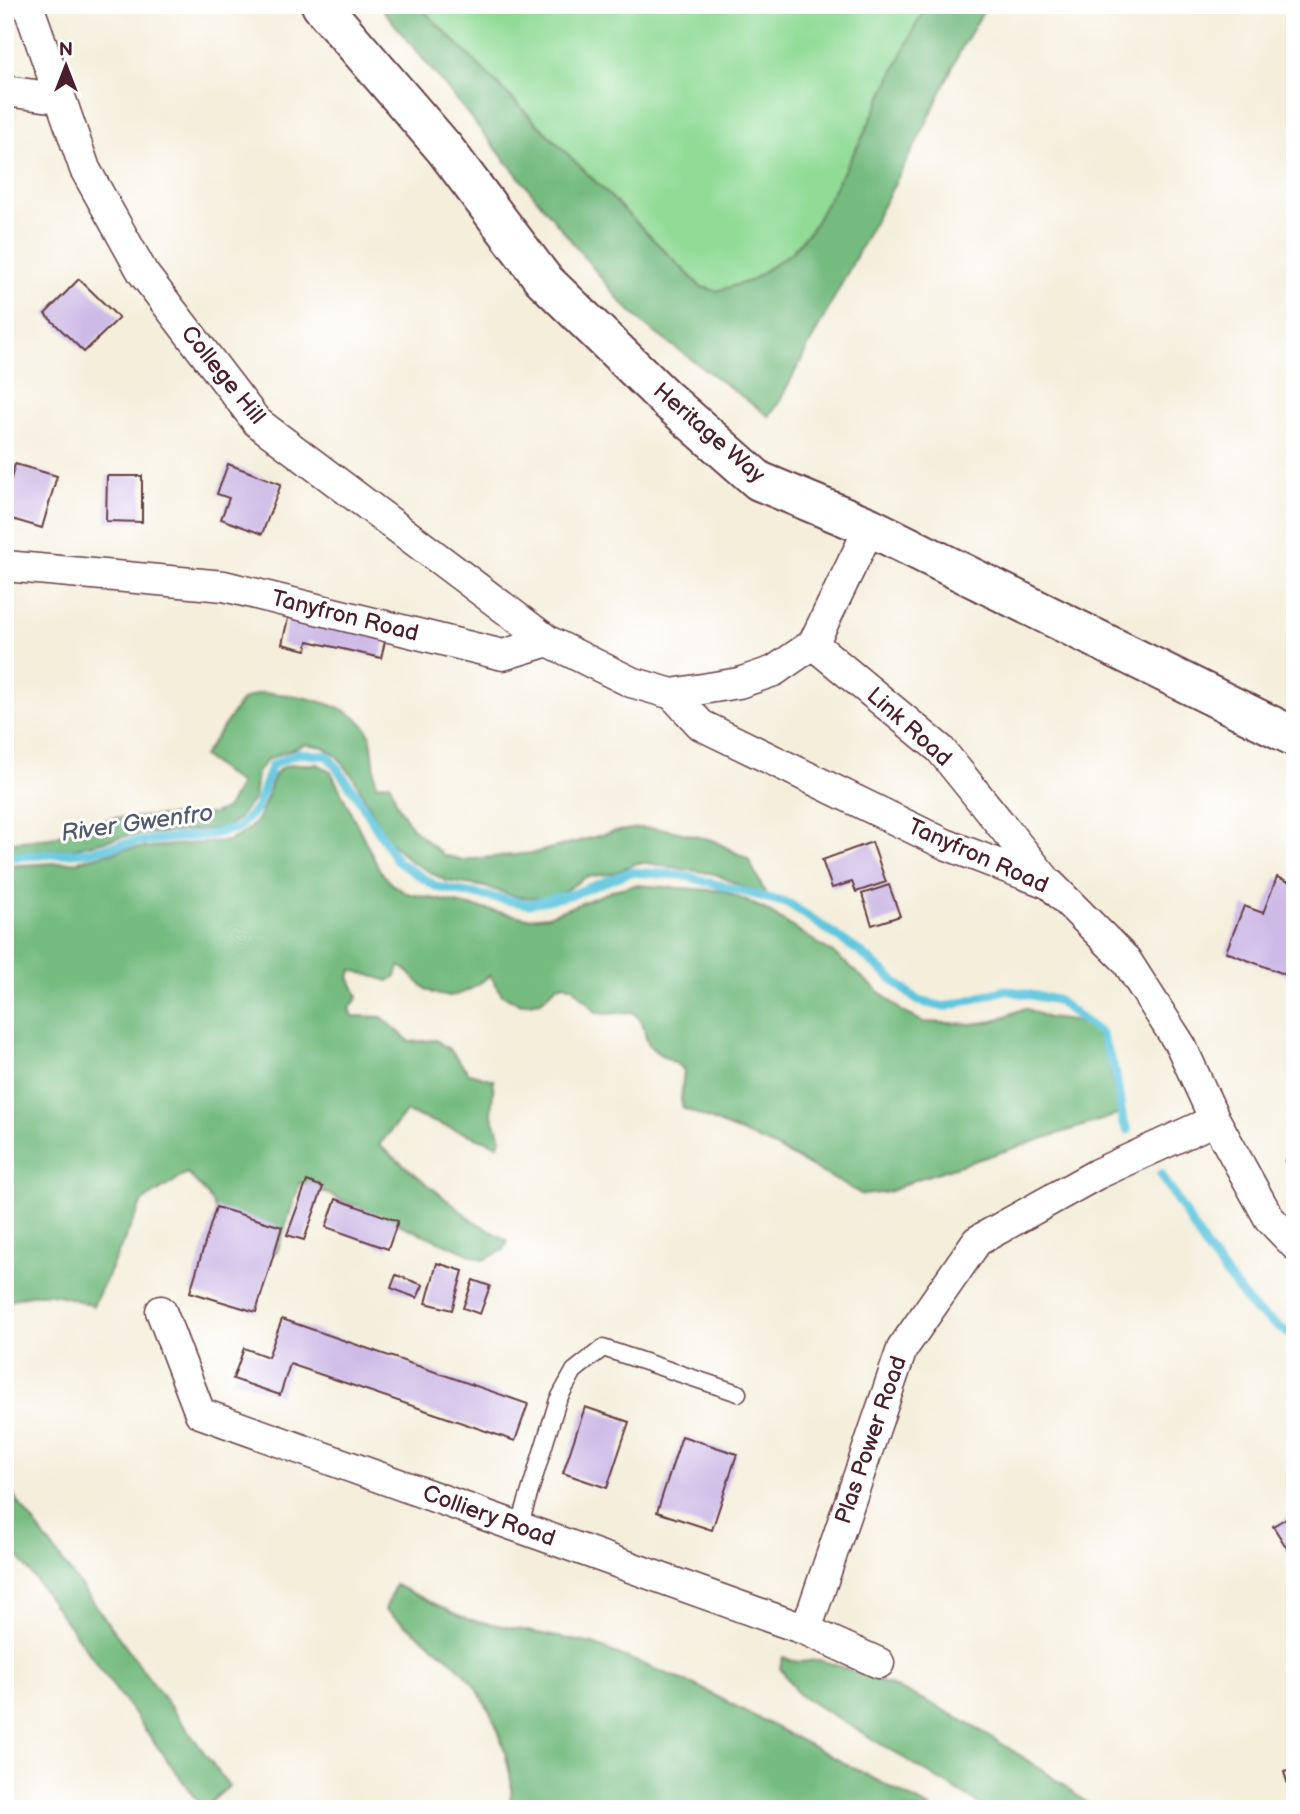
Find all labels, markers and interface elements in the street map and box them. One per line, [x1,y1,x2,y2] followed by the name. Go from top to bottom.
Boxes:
[32,32,102,102] north arrow
[59,39,73,62] text: N
[175,320,271,430] street label: College Hill
[647,377,771,490] street label: Heritage Way
[269,584,421,648] street label: Tanyfron Road
[861,682,957,772] street label: Link Road
[59,798,215,848] water label: River Gwenfro
[904,813,1052,899] street label: Tanyfron Road
[829,1352,913,1528] street label: Plas Power Road
[419,1479,559,1553] street label: Colliery Road

